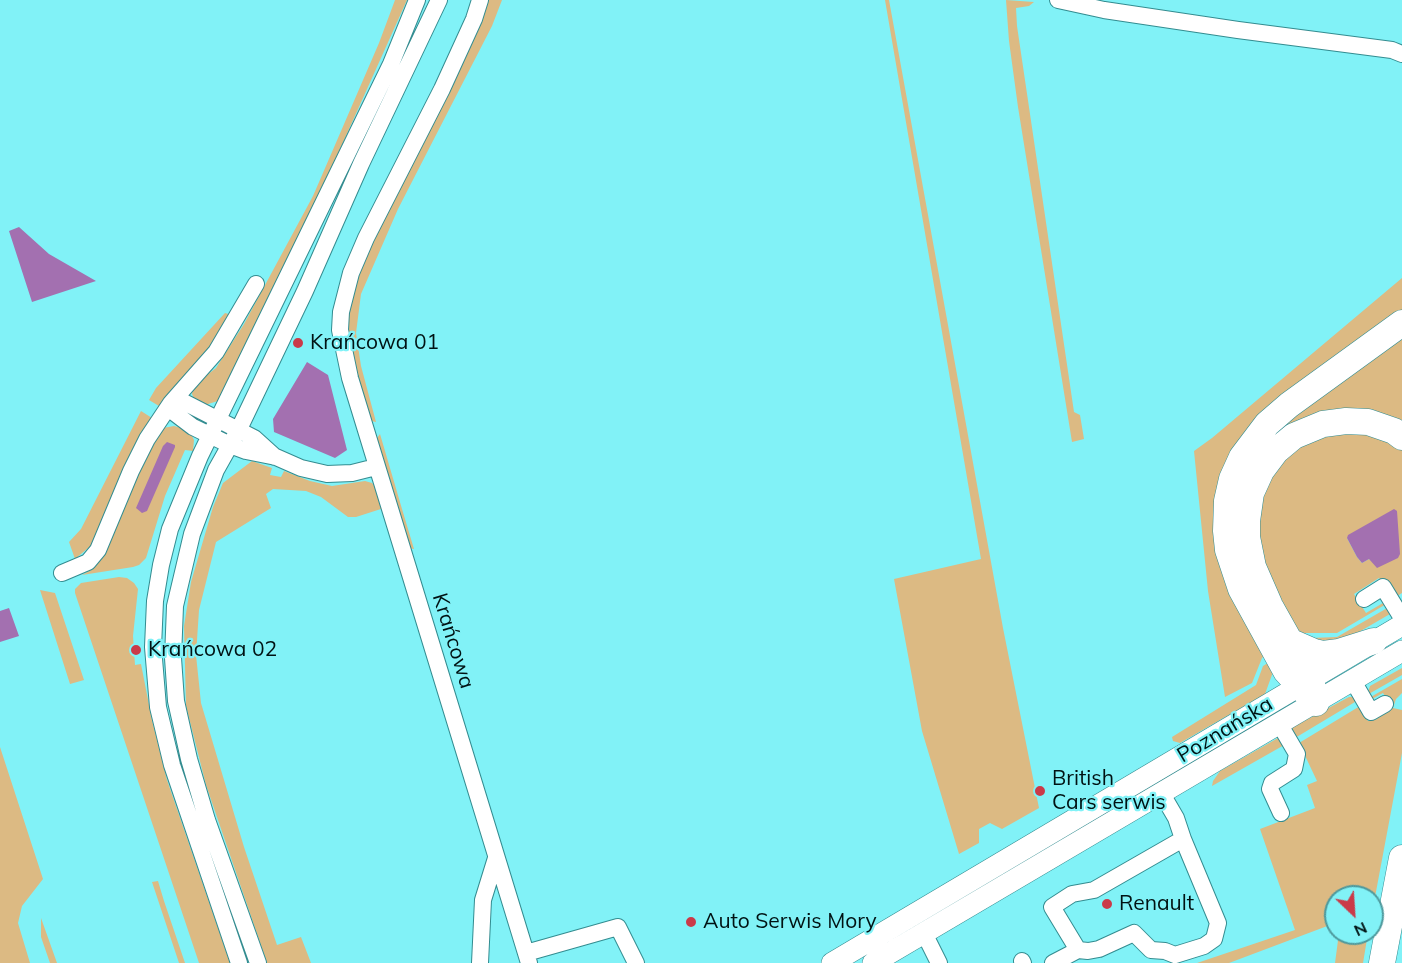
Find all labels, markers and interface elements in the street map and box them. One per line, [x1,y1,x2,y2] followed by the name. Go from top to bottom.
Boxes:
[310,330,439,356] place label: Krańcowa 01
[291,336,305,350] marker: Krańcowa 01
[427,590,479,692] street label: Krańcowa
[148,637,277,663] place label: Krańcowa 02
[129,643,143,657] marker: Krańcowa 02
[1173,692,1277,768] street label: Poznańska
[1052,766,1166,816] place label: British Cars serwis
[1033,784,1047,798] marker: British Cars serwis
[1324,885,1384,945] north arrow
[1119,891,1194,917] place label: Renault
[1100,897,1114,911] marker: Renault
[703,909,877,935] place label: Auto Serwis Mory
[684,915,698,929] marker: Auto Serwis Mory
[1351,918,1370,941] text: N

